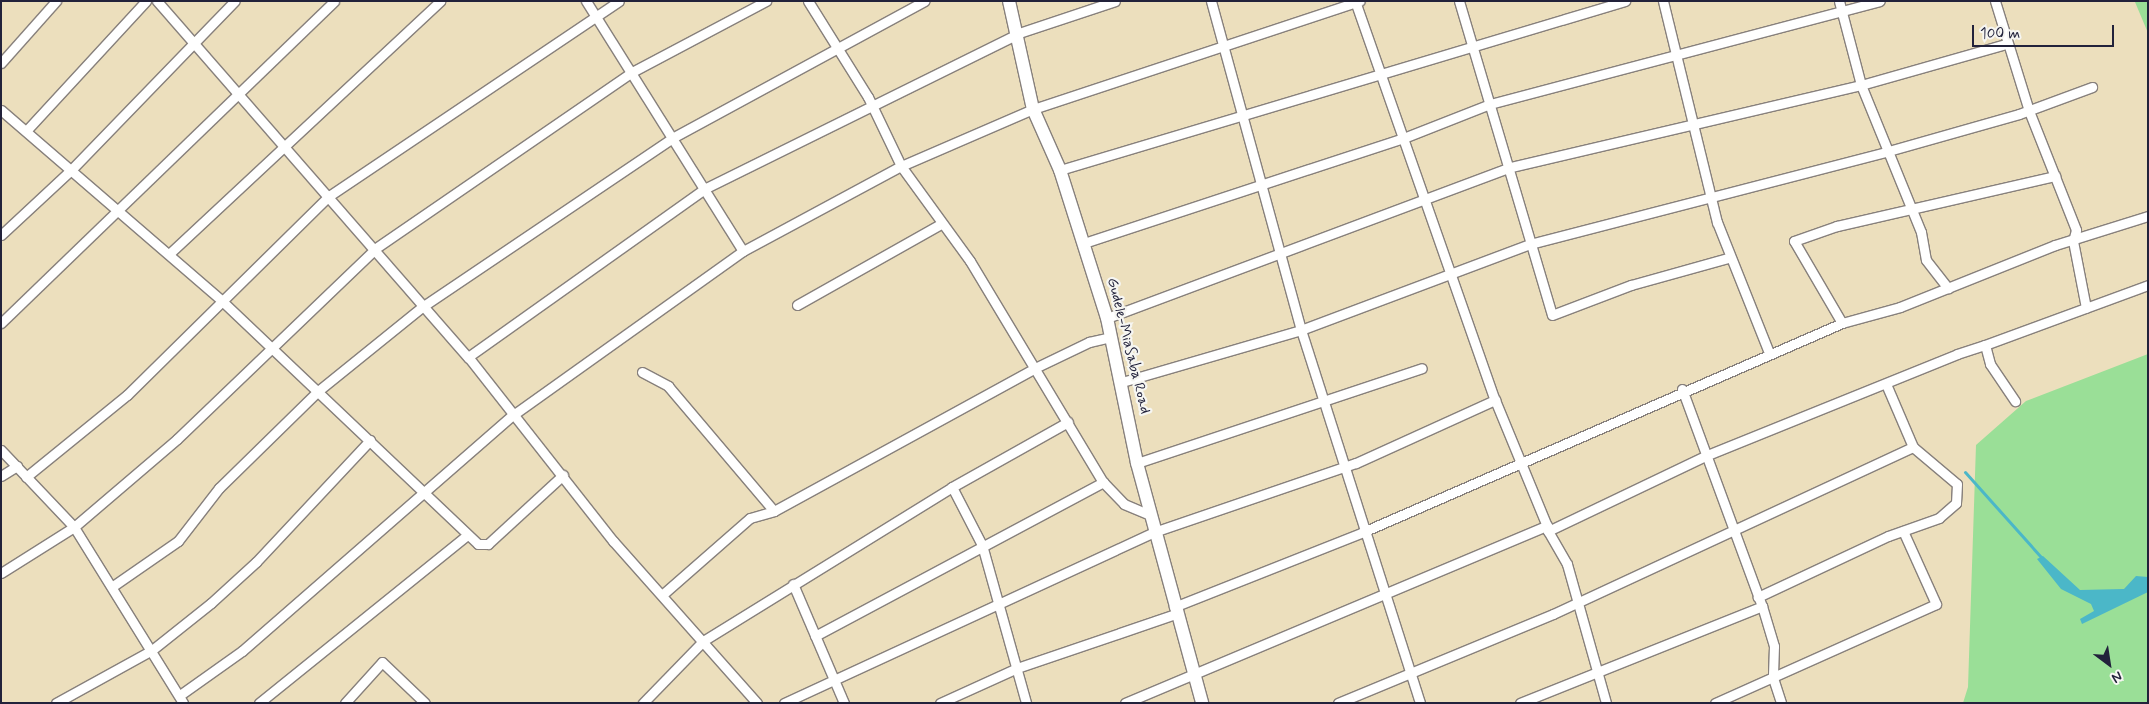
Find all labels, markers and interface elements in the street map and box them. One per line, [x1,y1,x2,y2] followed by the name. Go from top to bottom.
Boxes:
[1974,15,2116,47] scale bar
[1980,24,2020,44] text: 100 m
[1103,277,1153,415] street label: Gudele-MiaSaba Road
[2084,639,2134,689] north arrow
[2108,667,2125,687] text: N

